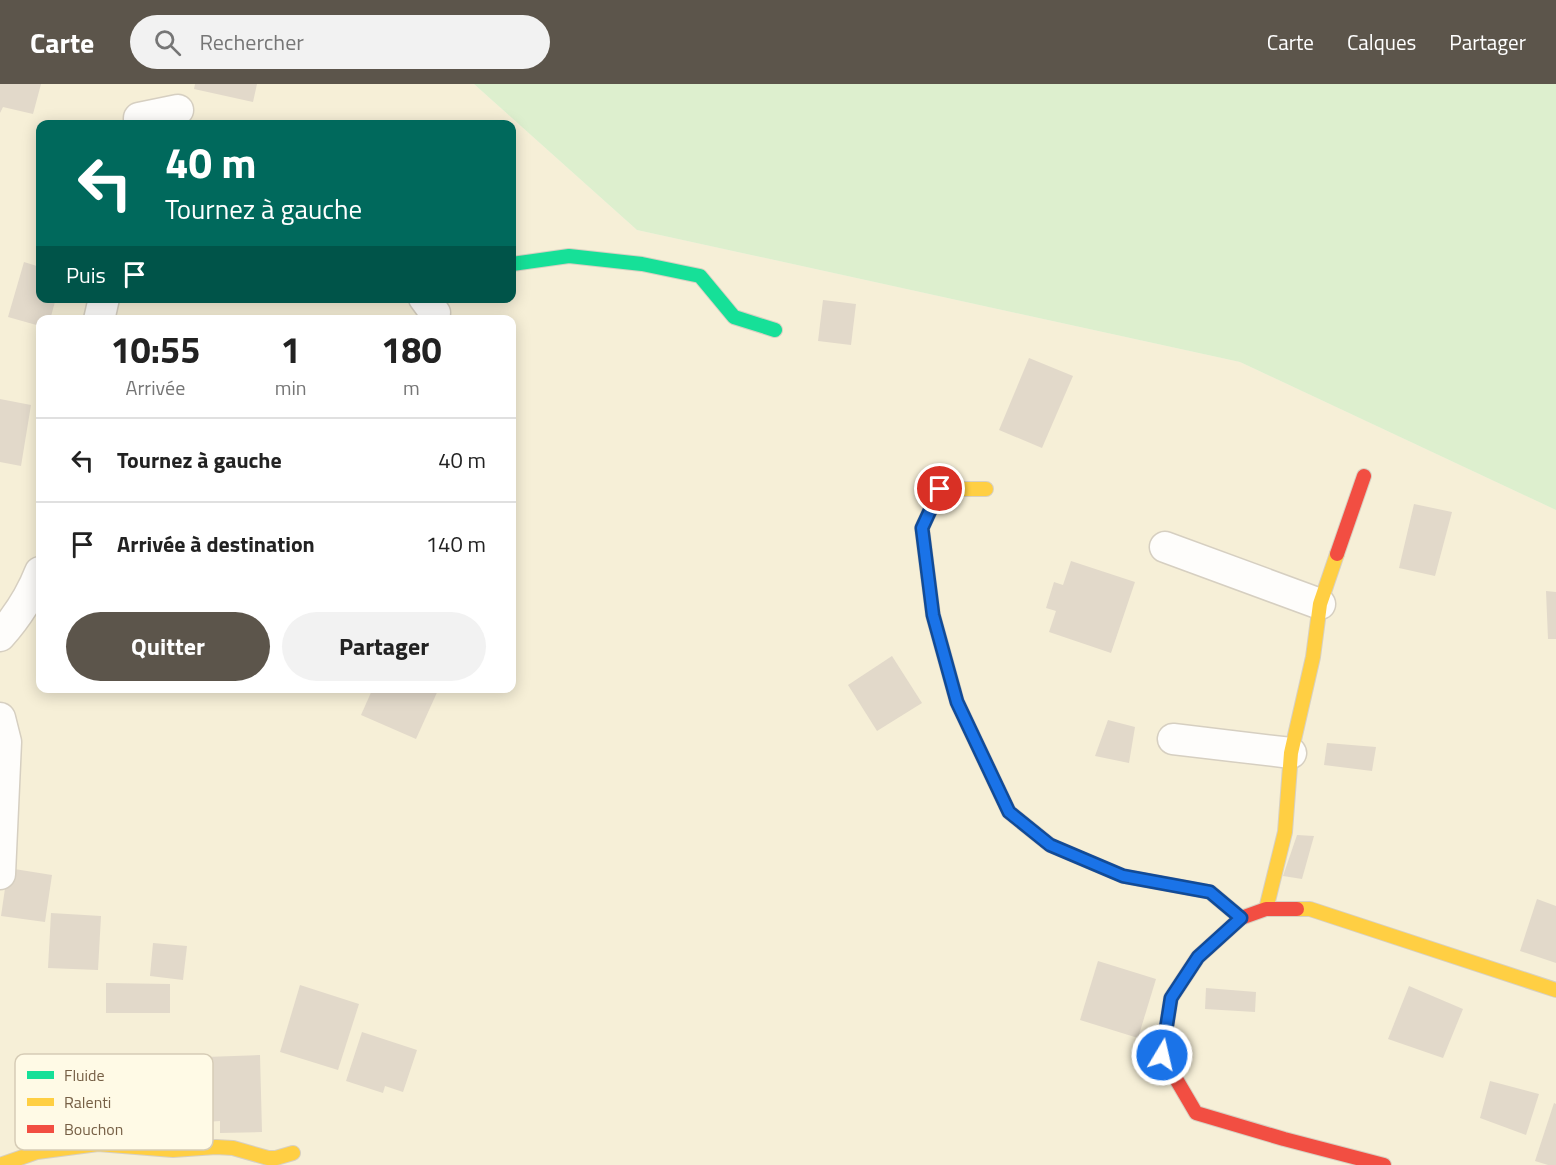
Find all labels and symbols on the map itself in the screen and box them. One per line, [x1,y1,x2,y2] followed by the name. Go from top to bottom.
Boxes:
[914,463,965,514] pin
[1130,1023,1194,1087] position arrow
[15,1054,213,1150] legend
[64,1063,105,1087] text: Fluide
[64,1090,111,1114] text: Ralenti
[64,1117,123,1141] text: Bouchon

